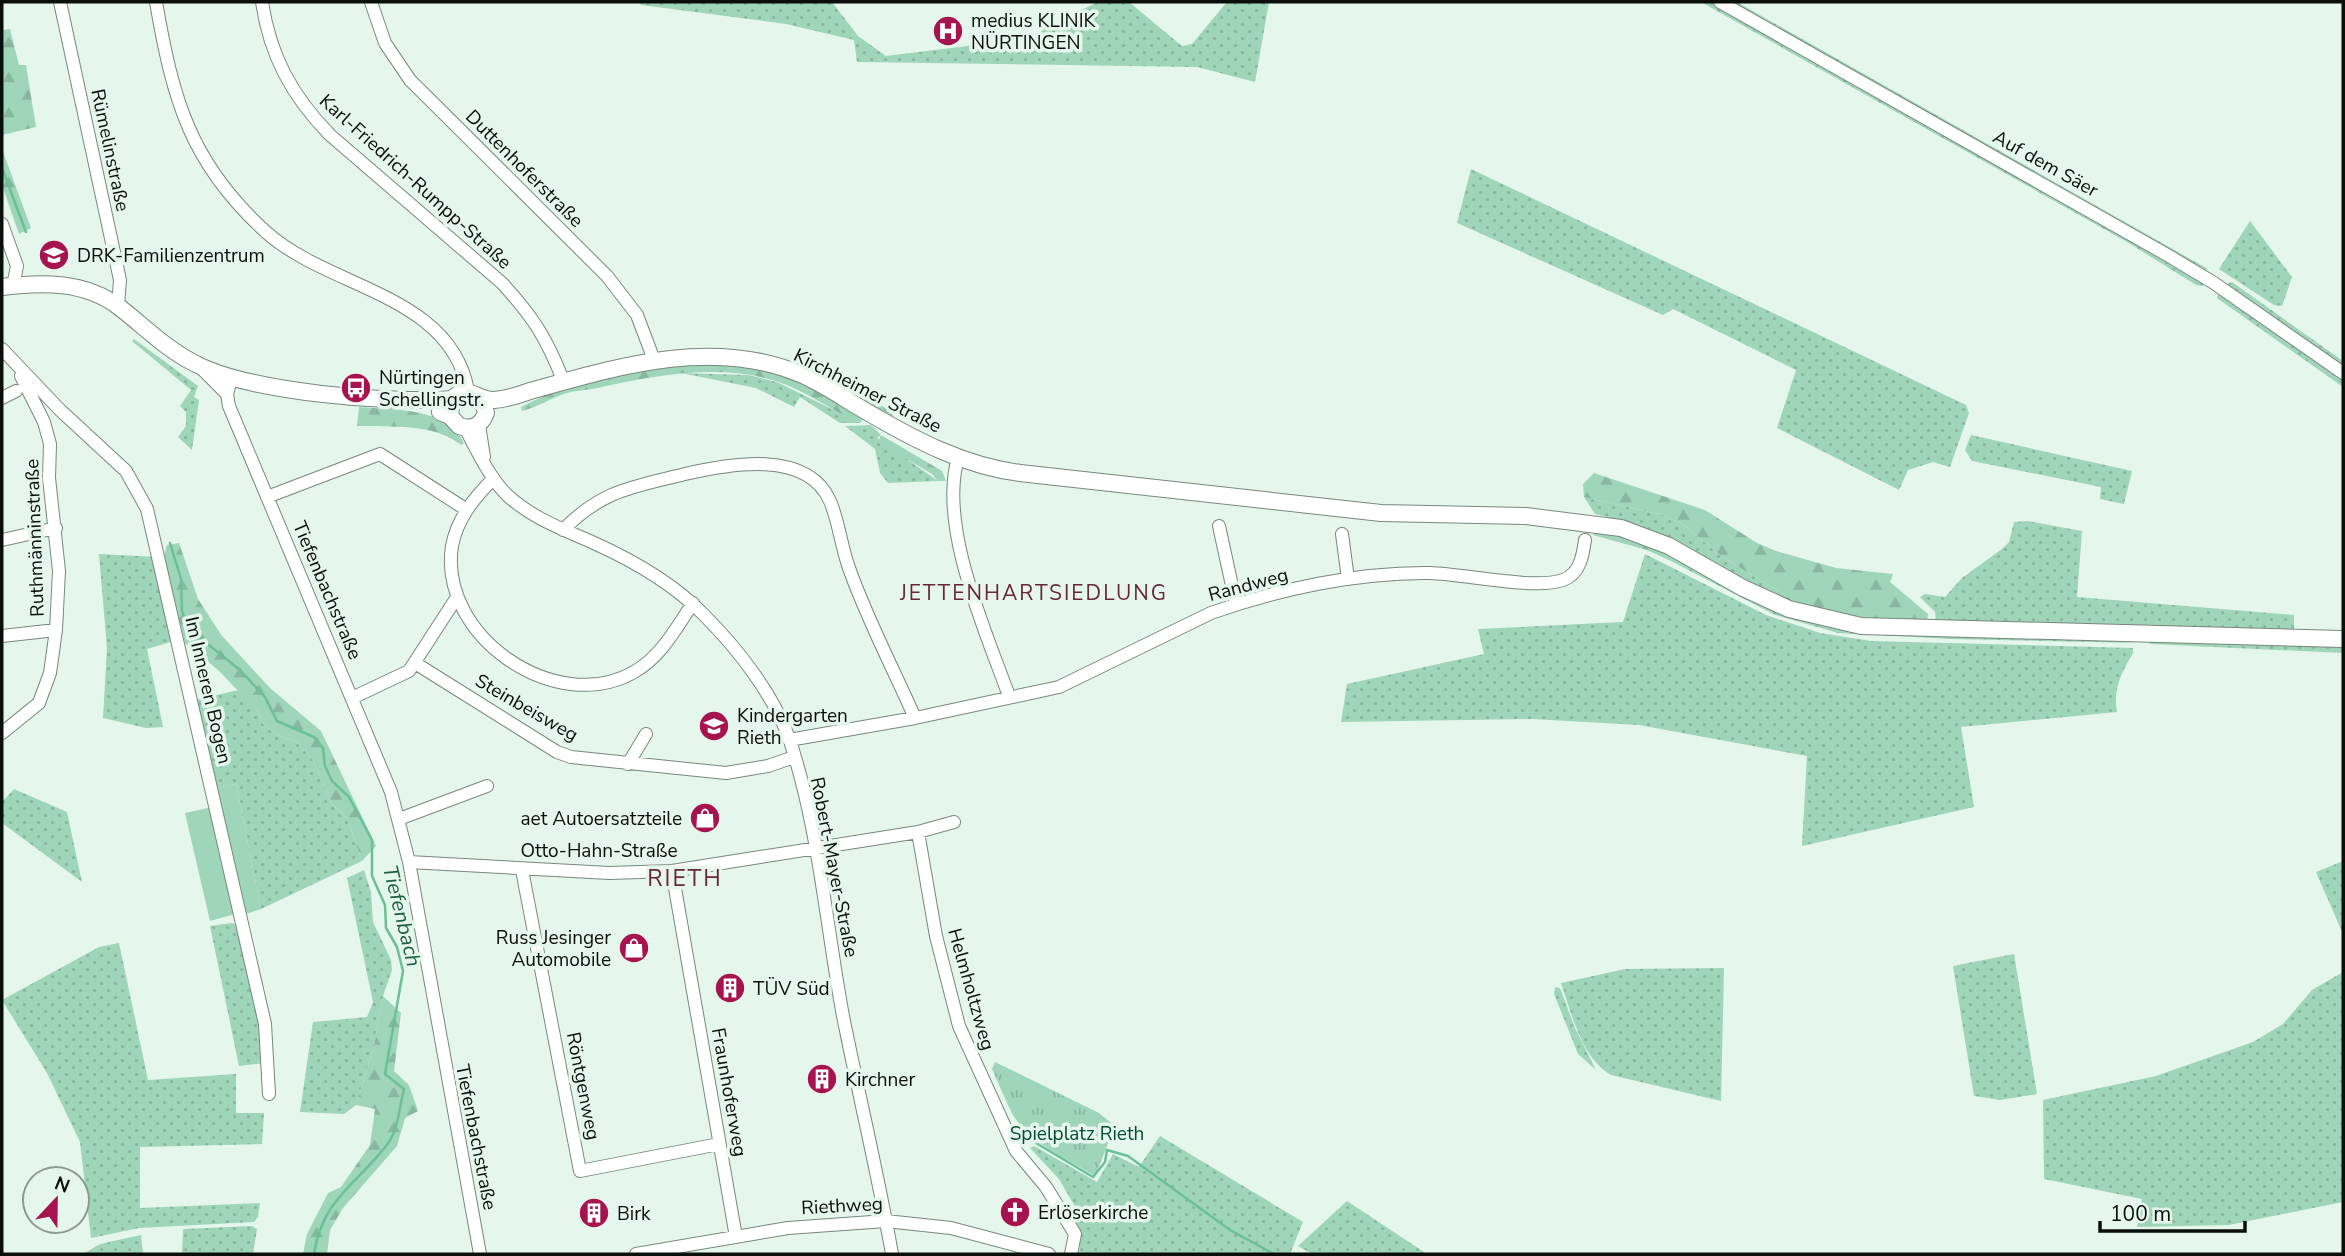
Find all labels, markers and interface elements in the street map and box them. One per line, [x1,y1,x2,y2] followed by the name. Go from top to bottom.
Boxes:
[971,8,1097,56] place label: medius KLINIK NÜRTINGEN
[931,14,965,48] hospital icon: medius KLINIK NÜRTINGEN
[84,86,136,214] street label: Rümelinstraße
[314,88,517,275] street label: Karl-Friedrich-Rumpp-Straße
[460,104,589,233] street label: Duttenhoferstraße
[1988,124,2103,204] street label: Auf dem Säer
[37,238,71,272] school or university icon: DRK-Familienzentrum
[77,243,265,269] place label: DRK-Familienzentrum
[789,342,946,439] street label: Kirchheimer Straße
[379,365,484,413] place label: Nürtingen Schellingstr.
[339,371,373,405] bus stop icon: Nürtingen Schellingstr.
[19,458,51,617] street label: Ruthmänninstraße
[286,517,368,664] street label: Tiefenbachstraße
[1205,562,1291,608] street label: Randweg
[899,579,1168,607] district label: JETTENHARTSIEDLUNG
[178,614,238,766] street label: Im Inneren Bogen
[470,668,583,748] street label: Steinbeisweg
[737,703,848,751] place label: Kindergarten Rieth
[697,709,731,743] school or university icon: Kindergarten Rieth
[804,775,864,959] street label: Robert-Mayer-Straße
[688,801,722,835] shop icon: aet Autoersatzteile
[520,806,682,832] place label: aet Autoersatzteile
[520,838,678,864] street label: Otto-Hahn-Straße
[376,862,428,970] water label: Tiefenbach
[647,863,723,894] district label: RIETH
[496,925,611,973] place label: Russ Jesinger Automobile
[941,925,1001,1053] street label: Helmholtzweg
[617,931,651,965] shop icon: Russ Jesinger Automobile
[713,971,747,1005] building icon: TÜV Süd
[753,976,830,1002] place label: TÜV Süd
[705,1026,753,1159] street label: Fraunhoferweg
[560,1030,606,1142] street label: Röntgenweg
[449,1062,503,1212] street label: Tiefenbachstraße
[805,1062,839,1096] building icon: Kirchner
[845,1067,915,1093] place label: Kirchner
[1010,1121,1144,1147] park label: Spielplatz Rieth
[21,1165,91,1235] north arrow
[51,1170,73,1200] text: N
[2100,1190,2245,1234] scale bar
[801,1191,884,1221] street label: Riethweg
[998,1195,1032,1229] church icon: Erlöserkirche
[577,1196,611,1230] building icon: Birk
[1038,1200,1148,1226] place label: Erlöserkirche
[2110,1200,2171,1228] text: 100 m
[617,1201,651,1227] place label: Birk

